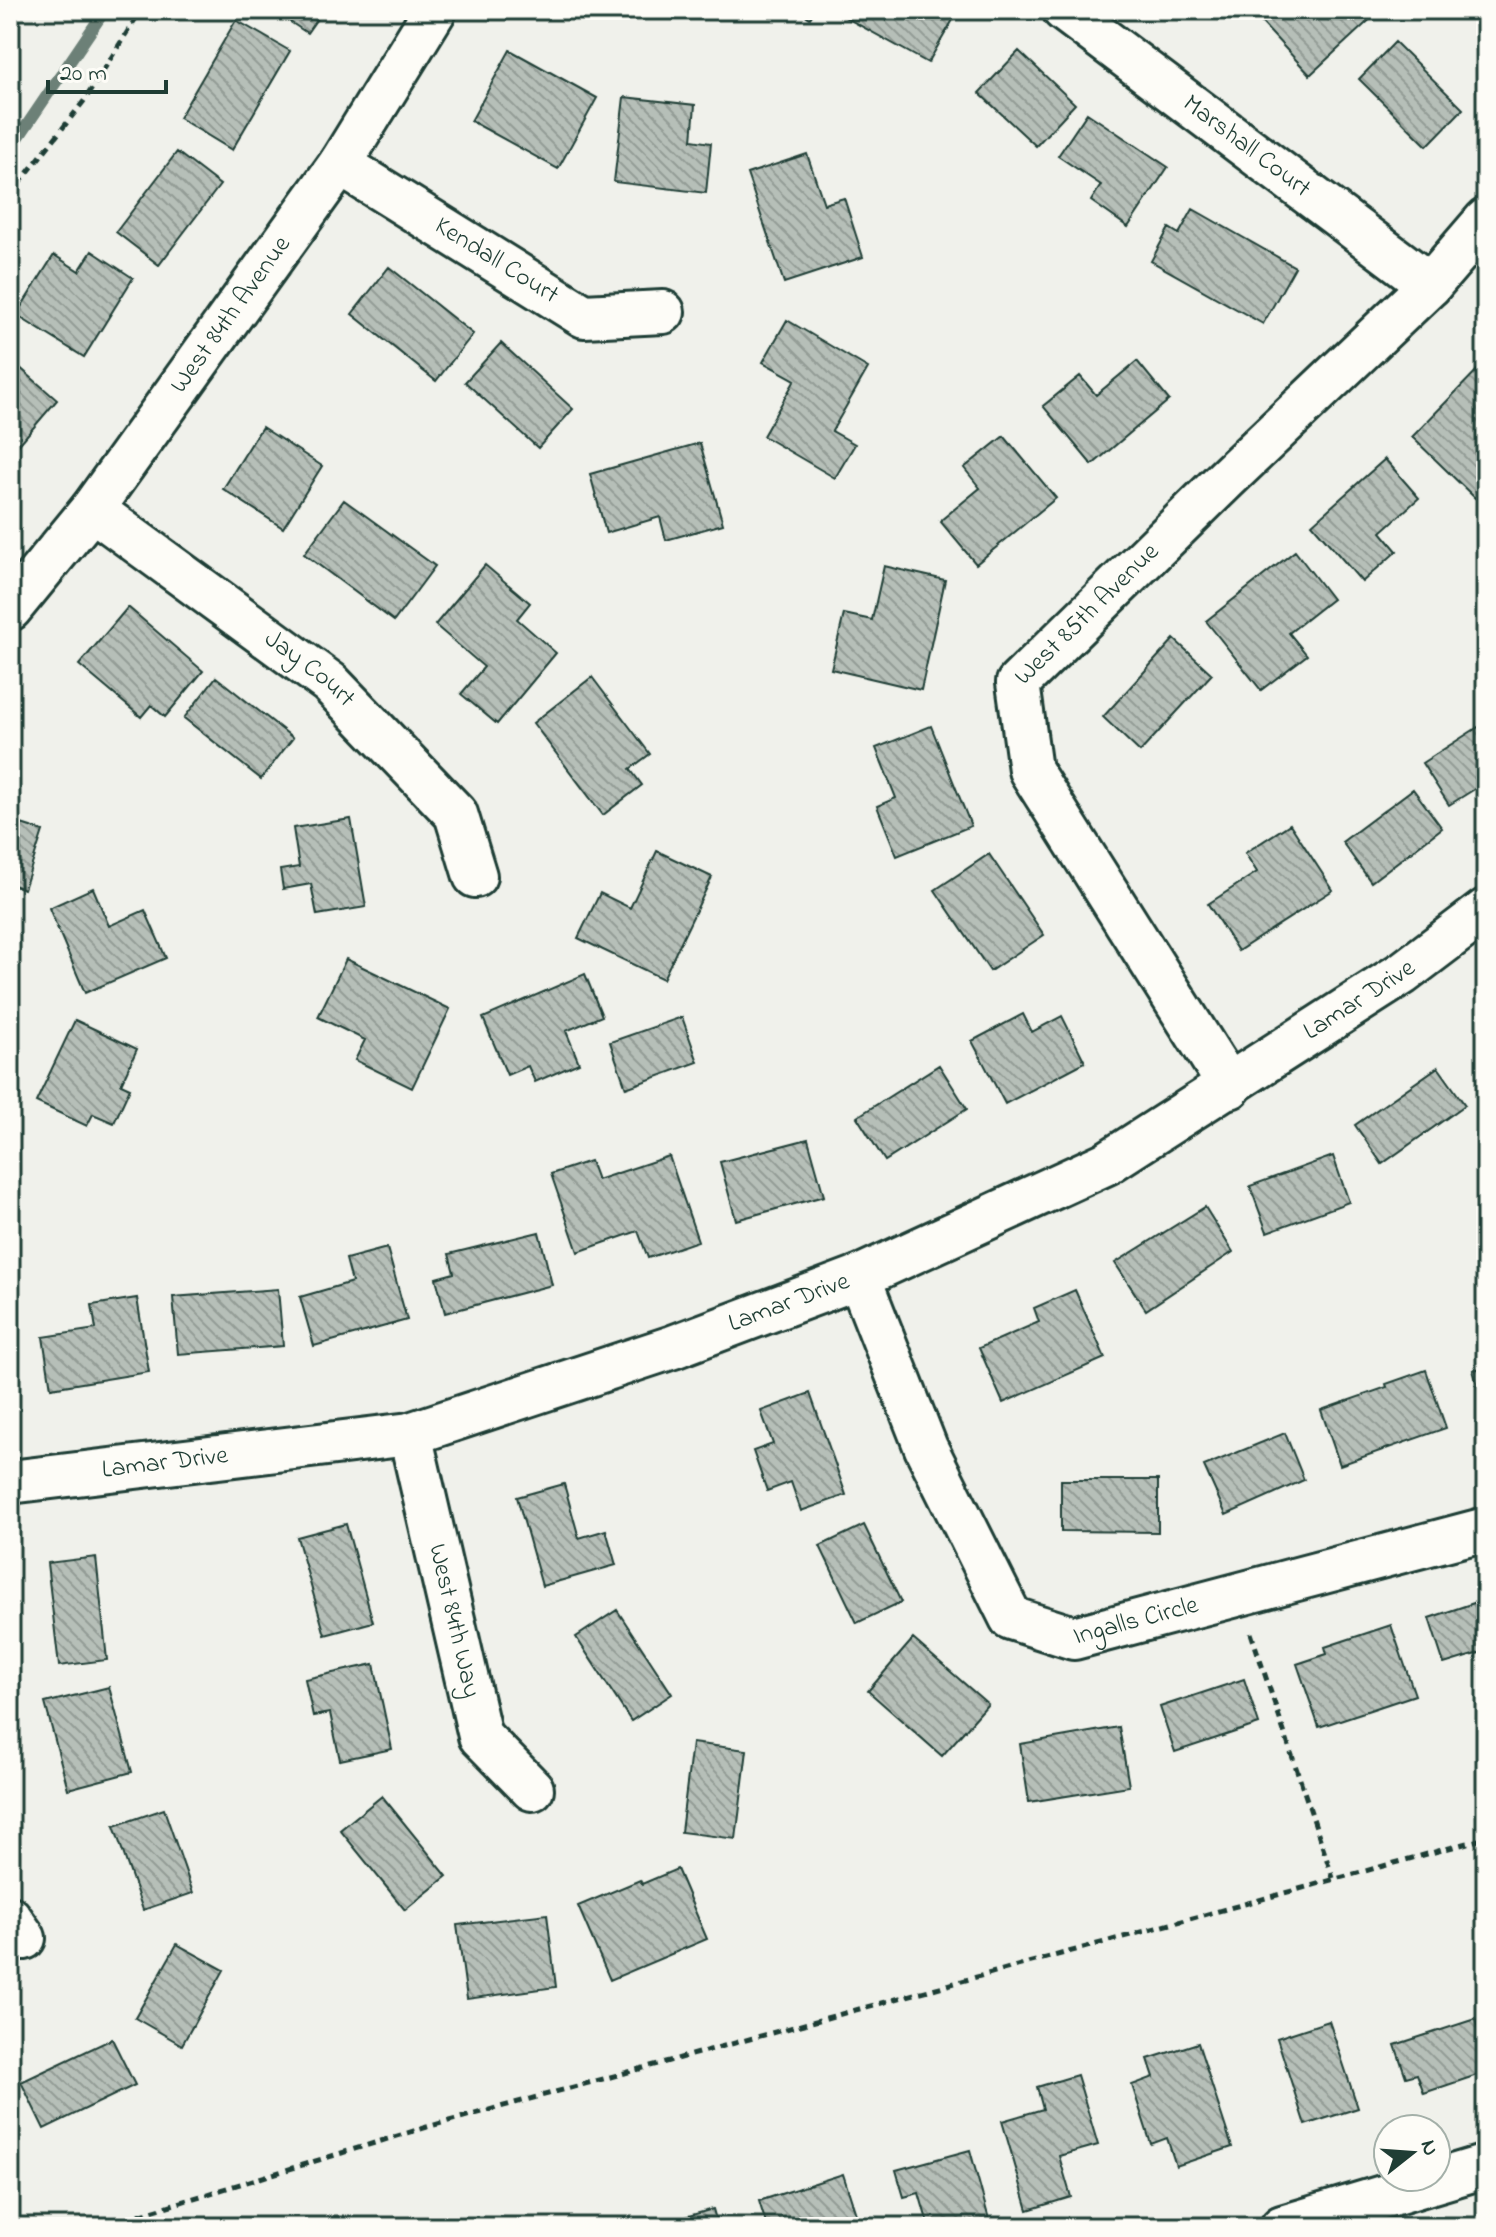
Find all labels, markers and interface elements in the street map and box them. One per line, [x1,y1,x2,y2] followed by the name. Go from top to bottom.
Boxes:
[48,44,166,94] scale bar
[60,57,107,92] text: 20 m
[1174,86,1319,208] street label: Marshall Court
[427,208,566,315] street label: Kendall Court
[162,228,301,402] street label: West 84th Avenue
[1006,534,1169,695] street label: West 85th Avenue
[256,621,364,717] street label: Jay Court
[1296,950,1424,1051] street label: Lamar Drive
[723,1263,856,1343] street label: Lamar Drive
[100,1437,230,1490] street label: Lamar Drive
[417,1540,490,1702] street label: West 84th Way
[1069,1587,1203,1656] street label: Ingalls Circle
[1372,2113,1452,2193] north arrow
[1411,2136,1446,2160] text: N

